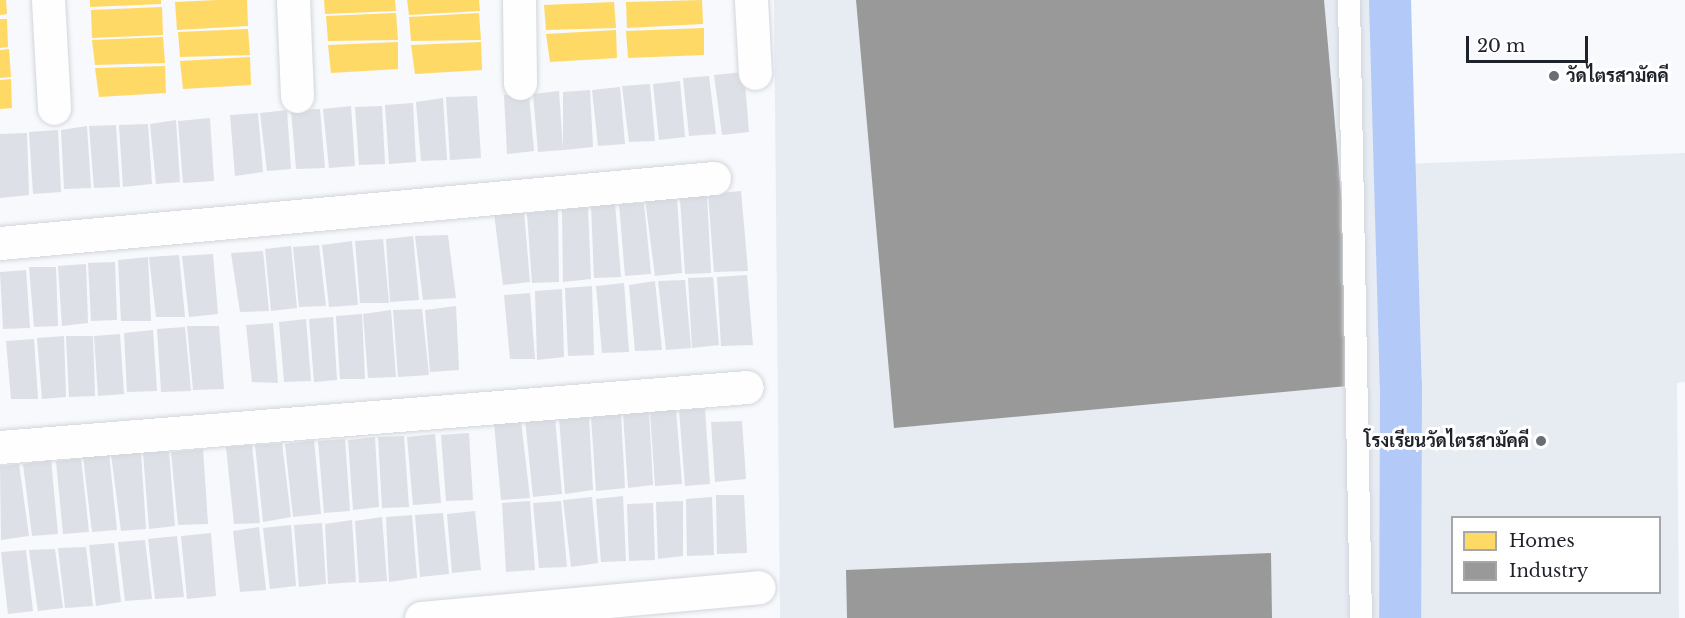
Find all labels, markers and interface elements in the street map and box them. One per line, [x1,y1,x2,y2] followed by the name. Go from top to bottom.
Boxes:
[1469,24,1590,62] scale bar
[1477,35,1525,57] text: 20 m
[1566,65,1669,87] place label: วัดไตรสามัคคี
[1547,69,1561,83] marker: วัดไตรสามัคคี
[1364,430,1529,452] place label: โรงเรียนวัดไตรสามัคคี
[1534,434,1548,448] marker: โรงเรียนวัดไตรสามัคคี
[1451,516,1661,594] legend
[1509,530,1575,552] text: Homes
[1509,560,1588,582] text: Industry

